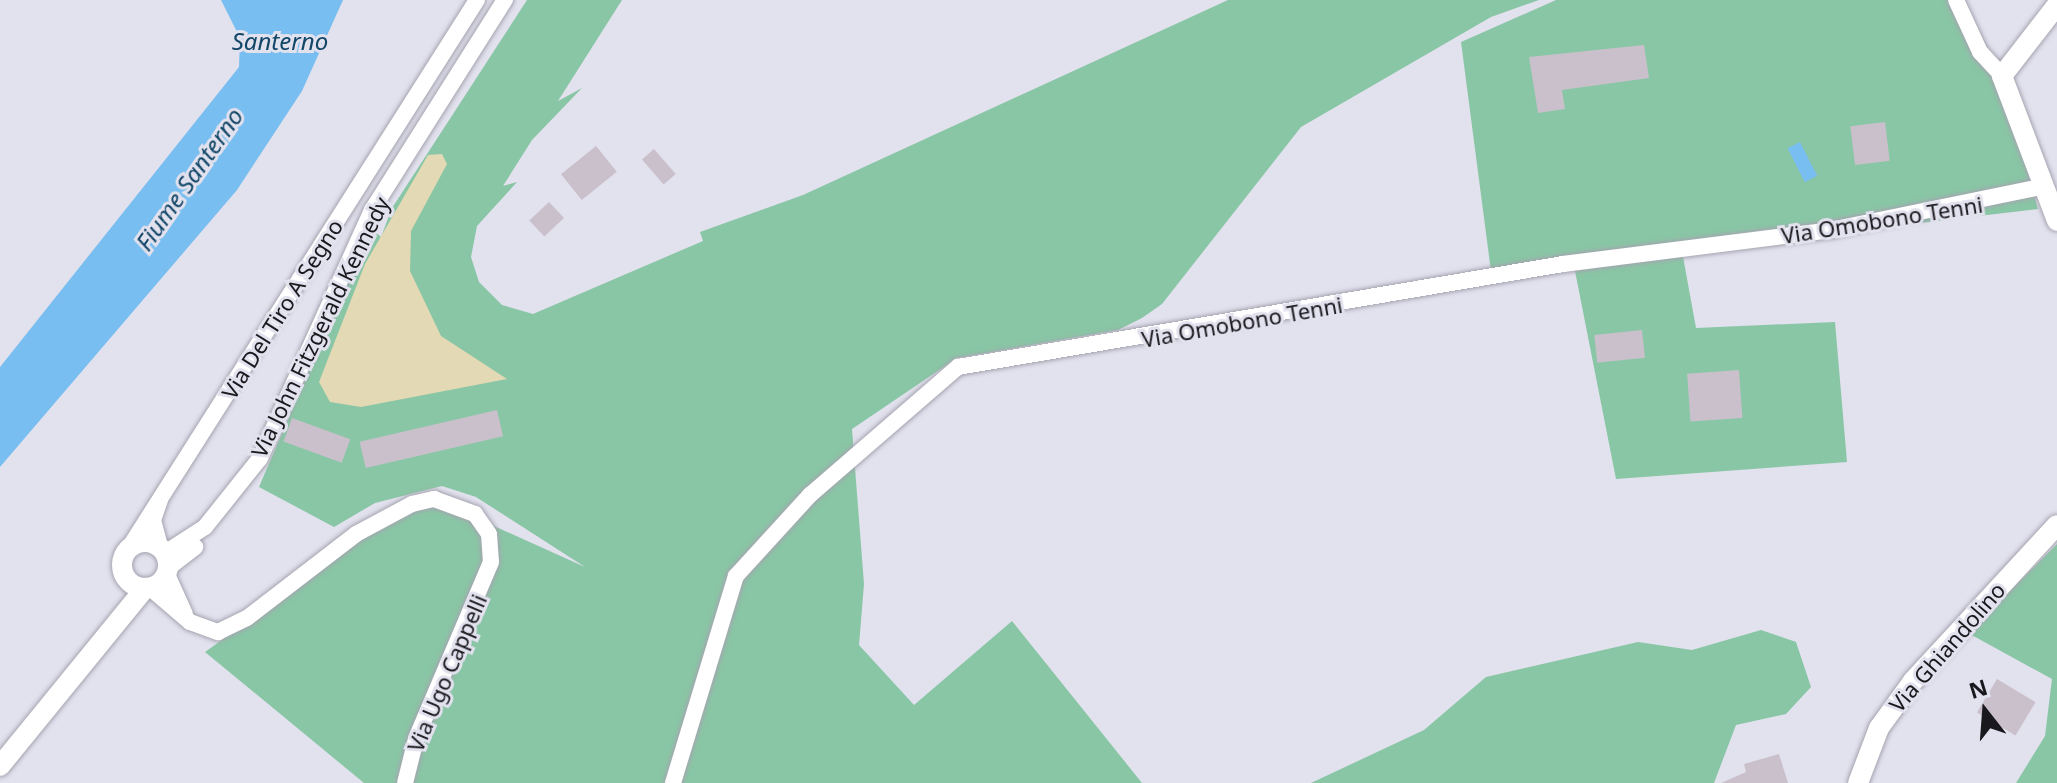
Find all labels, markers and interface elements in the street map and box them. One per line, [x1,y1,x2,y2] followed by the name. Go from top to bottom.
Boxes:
[232,27,328,55] water label: Santerno
[129,102,249,256] water label: Fiume Santerno
[1779,191,1985,249] street label: Via Omobono Tenni
[245,192,395,462] street label: Via John Fitzgerald Kennedy
[216,214,348,404] street label: Via Del Tiro A Segno
[1140,291,1344,353] street label: Via Omobono Tenni
[1883,577,2011,717] street label: Via Ghiandolino
[402,590,492,756] street label: Via Ugo Cappelli
[1945,671,2025,751] north arrow
[1965,671,1991,705] text: N

